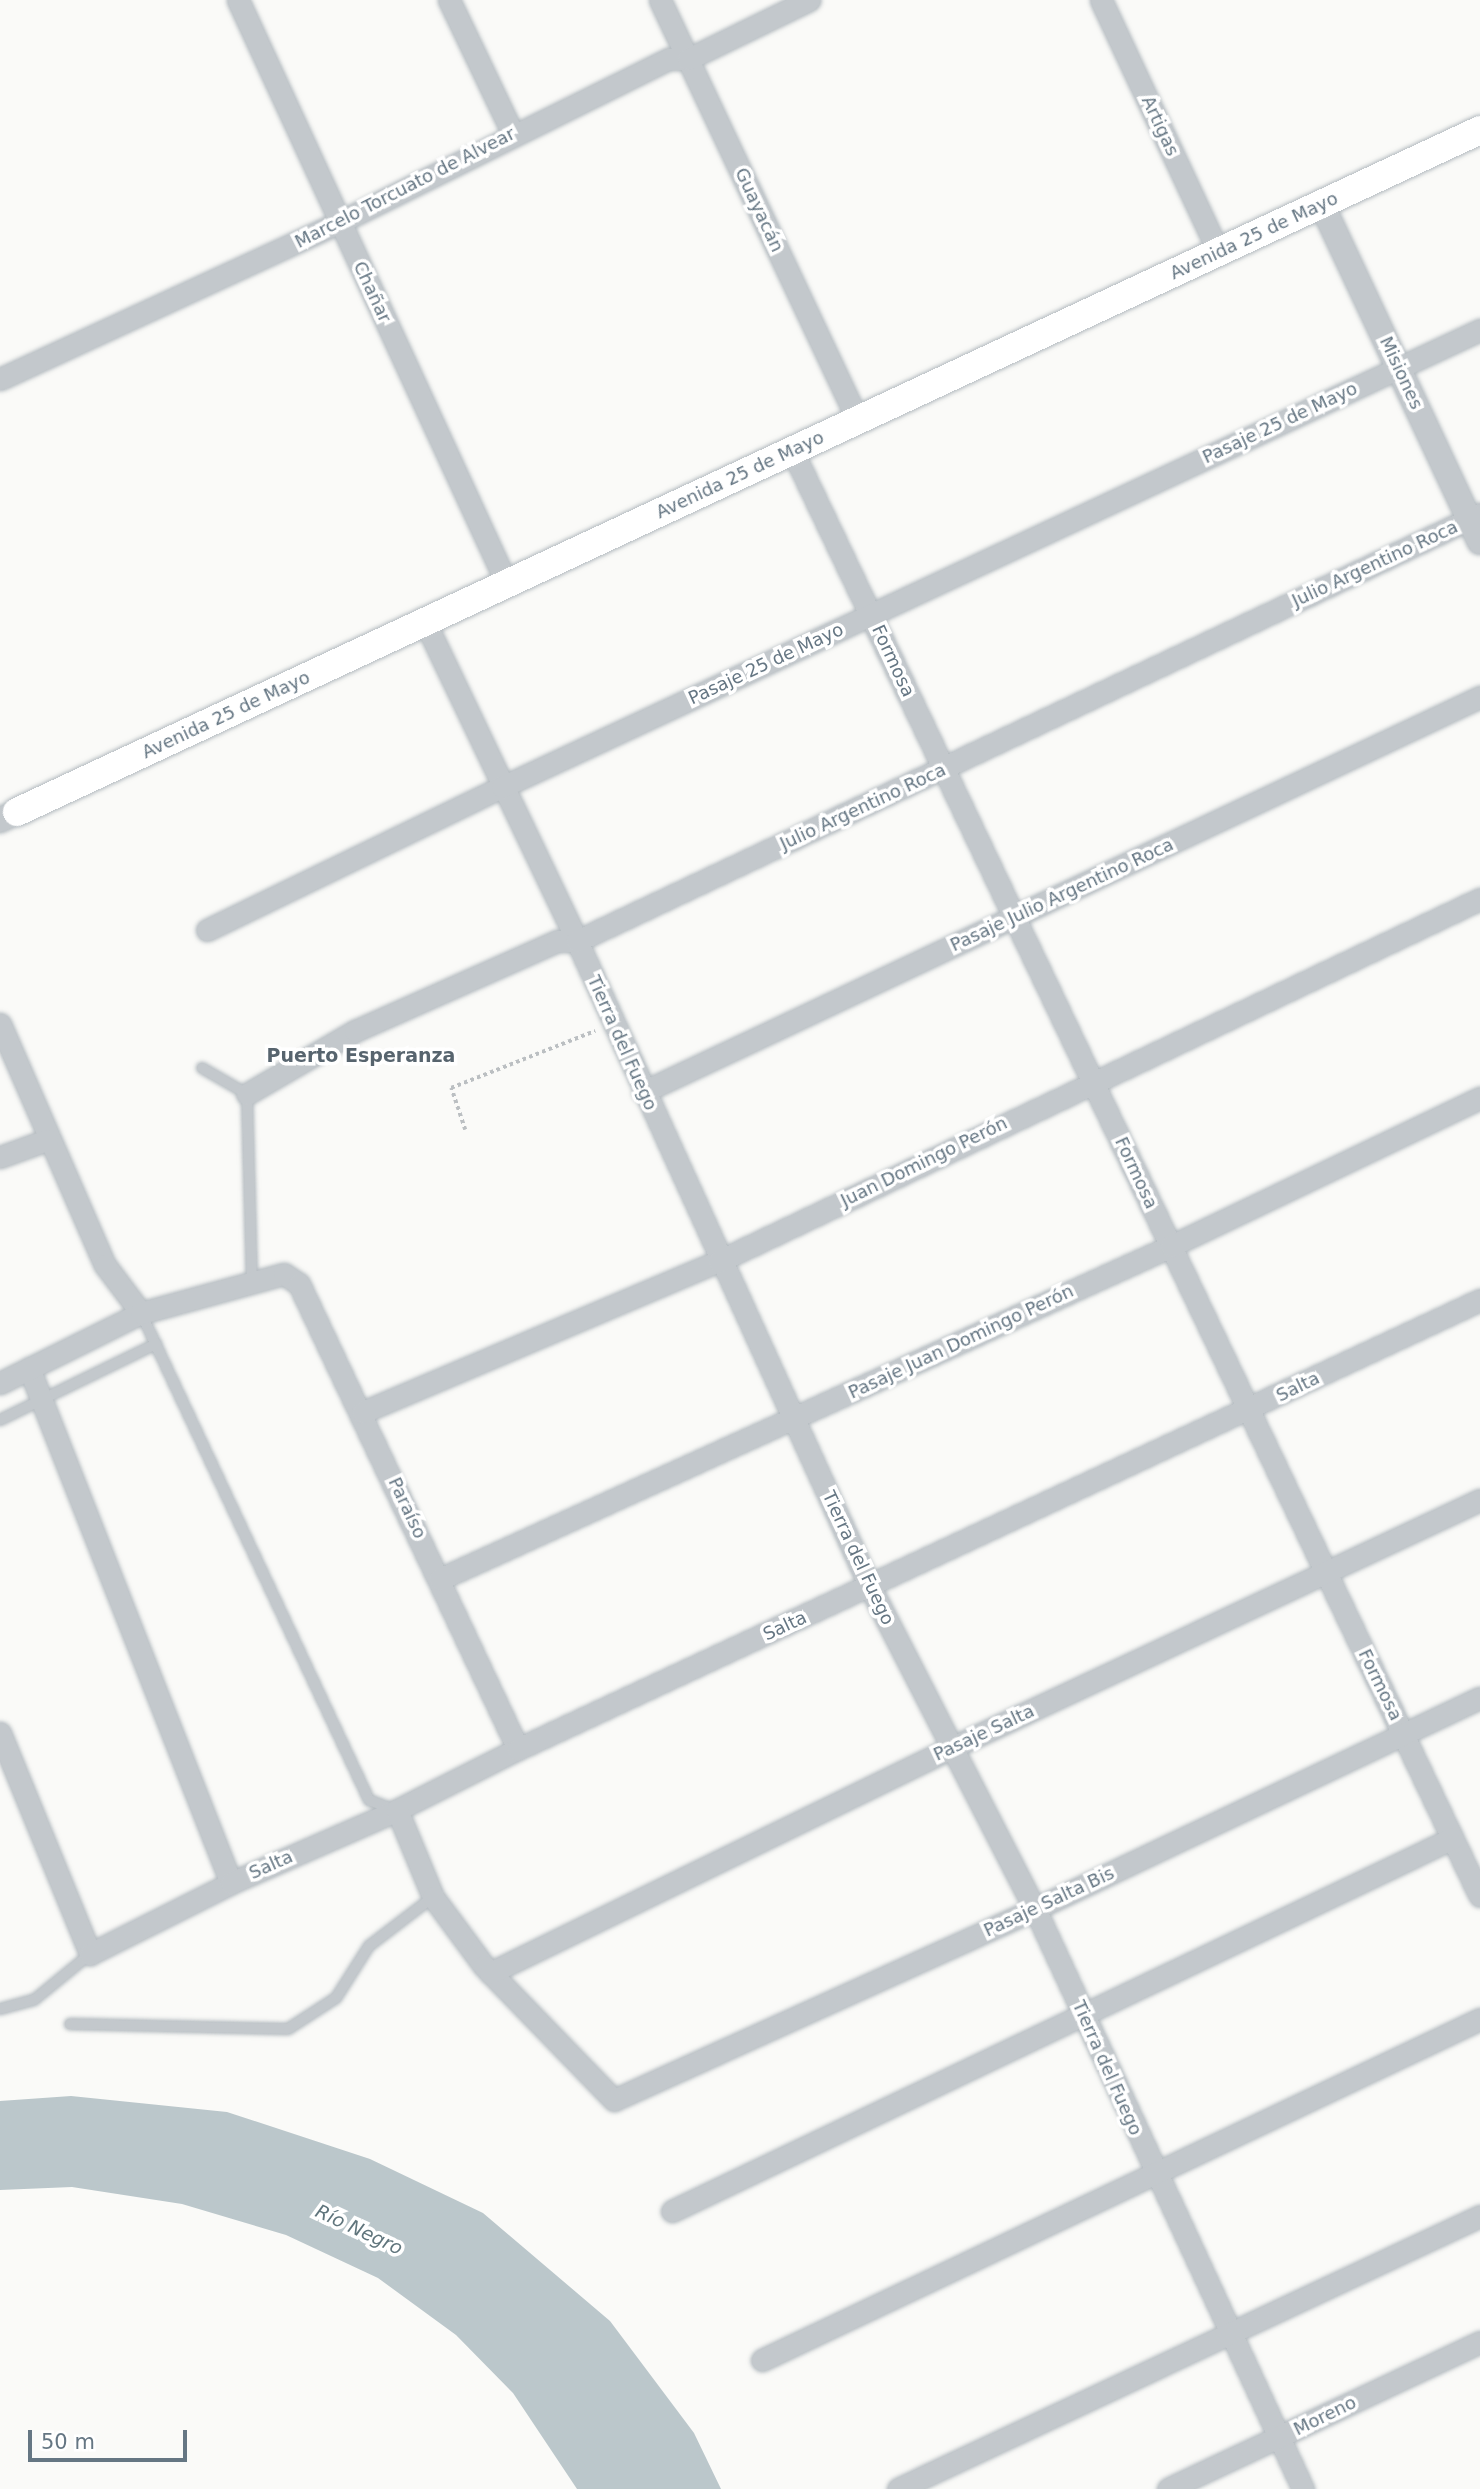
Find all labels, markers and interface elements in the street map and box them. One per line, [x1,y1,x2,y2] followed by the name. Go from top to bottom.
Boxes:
[1137,93,1183,159] street label: Artigas
[291,123,519,253] street label: Marcelo Torcuato de Alvear
[730,164,788,256] street label: Guayacán
[1167,188,1341,284] street label: Avenida 25 de Mayo
[349,258,395,326] street label: Chañar
[1375,333,1427,413] street label: Misiones
[1199,378,1361,468] street label: Pasaje 25 de Mayo
[653,427,827,523] street label: Avenida 25 de Mayo
[1289,516,1461,612] street label: Julio Argentino Roca
[685,619,847,709] street label: Pasaje 25 de Mayo
[867,622,919,700] street label: Formosa
[139,667,313,763] street label: Avenida 25 de Mayo
[777,759,949,855] street label: Julio Argentino Roca
[947,834,1177,956] street label: Pasaje Julio Argentino Roca
[583,972,661,1114] street label: Tierra del Fuego
[267,1045,455,1067] district label: Puerto Esperanza
[837,1112,1011,1212] street label: Juan Domingo Perón
[1110,1134,1162,1212] street label: Formosa
[845,1280,1077,1404] street label: Pasaje Juan Domingo Perón
[1273,1367,1323,1407] street label: Salta
[383,1474,431,1542] street label: Paraíso
[818,1488,898,1628] street label: Tierra del Fuego
[760,1607,810,1645] street label: Salta
[1353,1646,1407,1724] street label: Formosa
[930,1700,1038,1766] street label: Pasaje Salta
[246,1846,296,1884] street label: Salta
[980,1862,1118,1942] street label: Pasaje Salta Bis
[1068,1997,1146,2139] street label: Tierra del Fuego
[312,2200,406,2260] water label: Río Negro
[1290,2392,1360,2440] street label: Moreno
[32,2416,191,2460] scale bar
[41,2430,95,2454] text: 50 m

